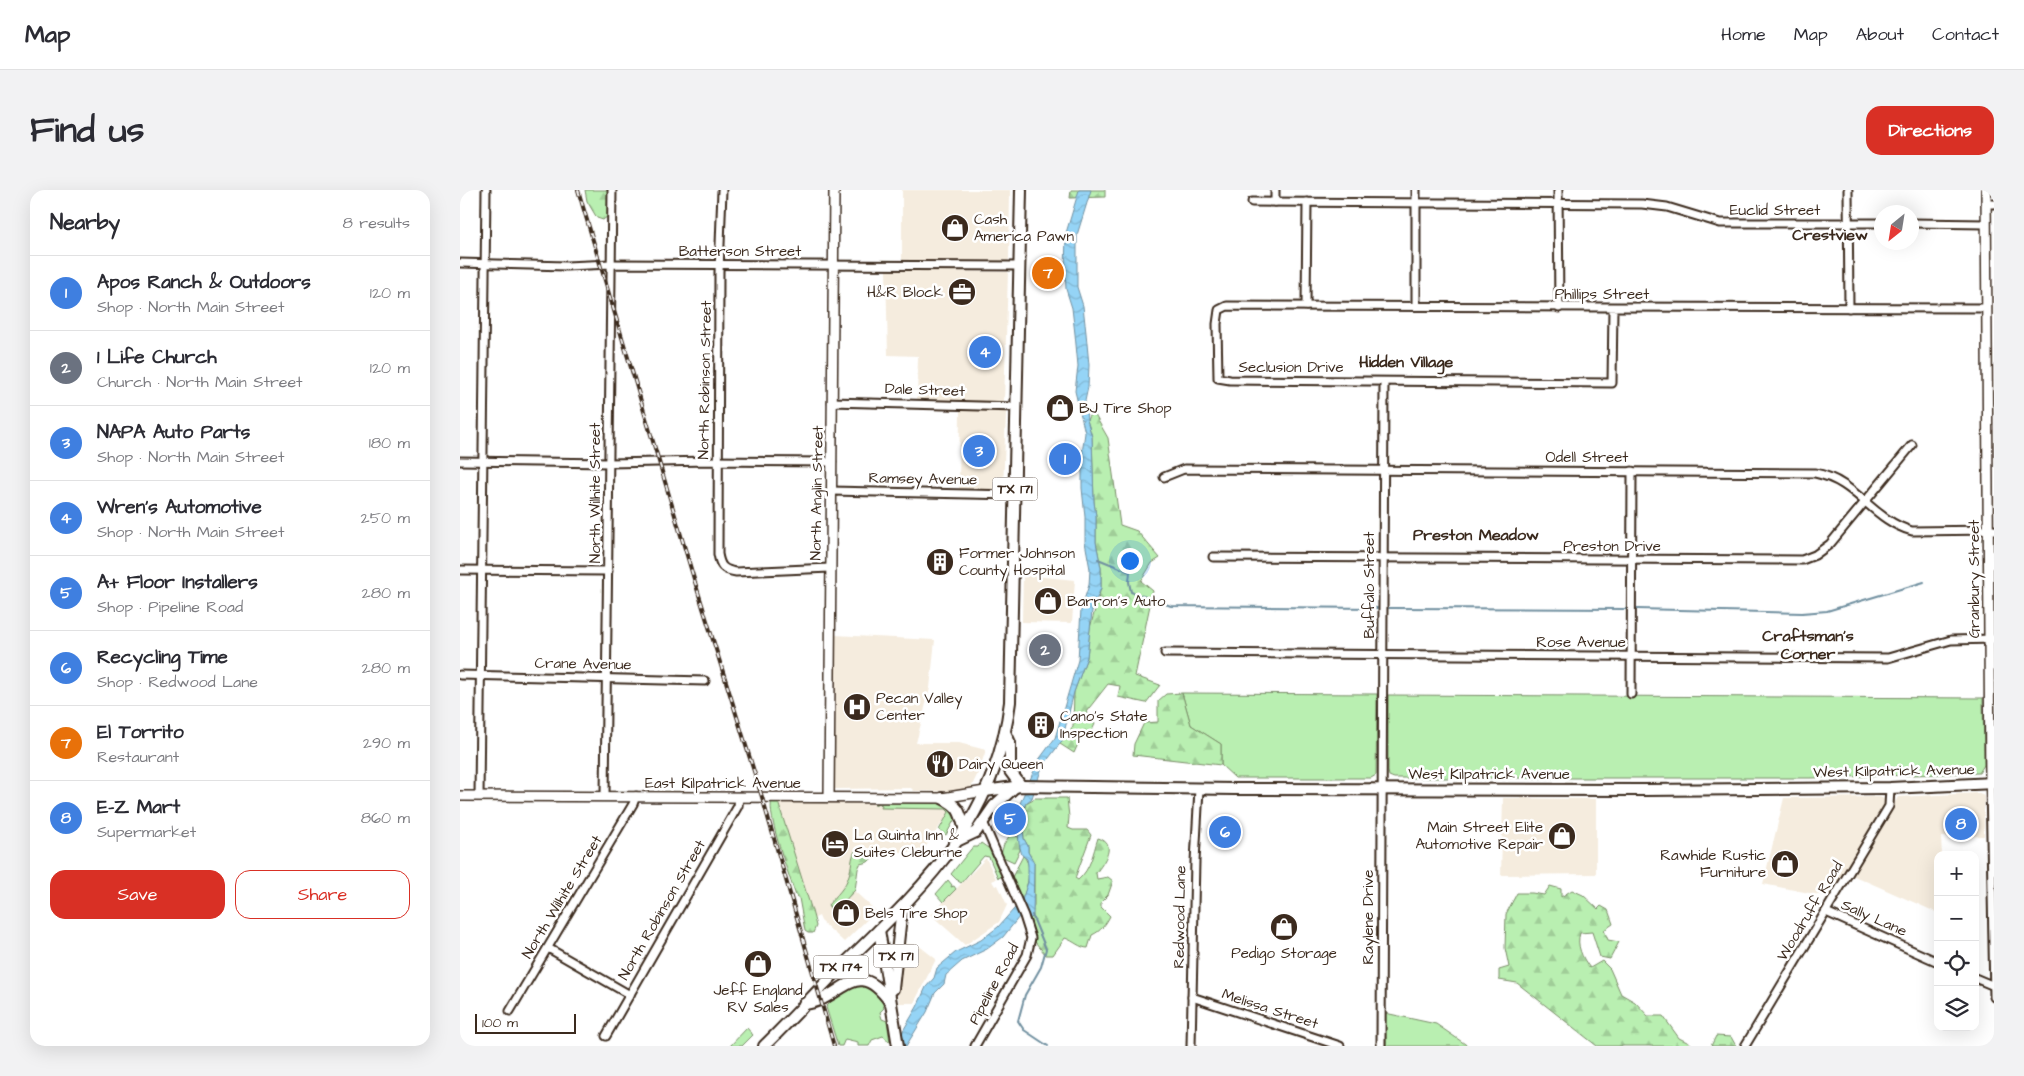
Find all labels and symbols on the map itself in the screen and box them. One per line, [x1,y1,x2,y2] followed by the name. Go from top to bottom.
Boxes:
[1730,200,1820,221] street label: Euclid Street
[1874,205,1919,250] north arrow
[974,209,1074,247] place label: Cash America Pawn
[940,213,970,243] shop icon: Cash America Pawn
[1792,224,1868,246] district label: Crestview
[679,241,801,262] street label: Batterson Street
[1032,254,1064,292] pin: 7
[947,277,977,307] office icon: H&R Block
[867,282,943,303] place label: H&R Block
[1555,284,1649,305] street label: Phillips Street
[693,300,717,460] street label: North Robinson Street
[969,333,1001,371] pin: 4
[1359,351,1453,375] district label: Hidden Village
[1238,357,1344,378] street label: Seclusion Drive
[885,378,965,402] street label: Dale Street
[1045,393,1075,423] shop icon: BJ Tire Shop
[1079,398,1171,419] place label: BJ Tire Shop
[585,423,606,563] street label: North Wilhite Street
[805,425,830,561] street label: North Anglin Street
[963,432,995,470] pin: 3
[1049,440,1081,478] pin: 1
[1546,447,1628,468] street label: Odell Street
[868,468,977,491] street label: Ramsey Avenue
[992,478,1038,500] road number: TX 171
[1964,520,1986,638] street label: Granbury Street
[1413,524,1539,546] district label: Preston Meadow
[1359,532,1380,638] street label: Buffalo Street
[1563,536,1661,557] street label: Preston Drive
[959,543,1075,582] place label: Former Johnson County Hospital
[925,547,955,577] building icon: Former Johnson County Hospital
[1117,548,1143,574] your location
[1033,586,1063,616] shop icon: Barron's Auto
[1067,591,1166,612] place label: Barron's Auto
[1762,625,1854,665] district label: Craftsman's Corner
[1029,631,1061,669] pin: 2
[1536,632,1626,653] street label: Rose Avenue
[534,653,632,675] street label: Crane Avenue
[876,688,962,726] place label: Pecan Valley Center
[842,692,872,722] hospital icon: Pecan Valley Center
[1060,706,1148,744] place label: Cano's State Inspection
[1026,710,1056,740] building icon: Cano's State Inspection
[925,749,955,779] restaurant icon: Dairy Queen
[959,754,1044,776] place label: Dairy Queen
[1813,759,1975,783] street label: West Kilpatrick Avenue
[1408,764,1570,785] street label: West Kilpatrick Avenue
[645,773,801,794] street label: East Kilpatrick Avenue
[994,800,1026,838] pin: 5
[1945,805,1977,843] pin: 8
[1209,813,1241,851] pin: 6
[1416,817,1543,855] place label: Main Street Elite Automotive Repair
[1547,821,1577,851] shop icon: Main Street Elite Automotive Repair
[854,825,962,863] place label: La Quinta Inn & Suites Cleburne
[820,829,850,859] hotel icon: La Quinta Inn & Suites Cleburne
[517,831,607,963] street label: North Wilhite Street
[613,836,711,984] street label: North Robinson Street
[1660,845,1766,883] place label: Rawhide Rustic Furniture
[1770,849,1800,879] shop icon: Rawhide Rustic Furniture
[1772,857,1848,965] street label: Woodruff Road
[1169,865,1191,969] street label: Redwood Lane
[1358,870,1380,964] street label: Raylene Drive
[1837,894,1910,943] street label: Sally Lane
[831,898,861,928] shop icon: Bels Tire Shop
[865,903,968,924] place label: Bels Tire Shop
[1269,912,1299,942] shop icon: Pedigo Storage
[964,940,1024,1028] street label: Pipeline Road
[1231,943,1337,965] place label: Pedigo Storage
[874,944,918,968] road number: TX 171
[743,949,773,979] shop icon: Jeff England RV Sales
[814,956,868,979] road number: TX 174
[713,980,803,1018] place label: Jeff England RV Sales
[1219,984,1321,1034] street label: Melissa Street
[475,1011,576,1034] scale bar

